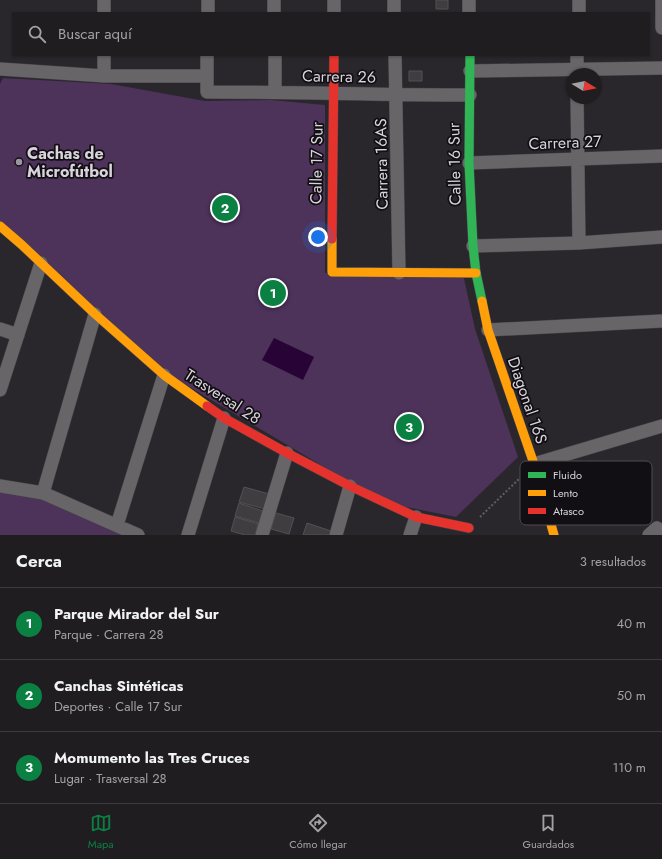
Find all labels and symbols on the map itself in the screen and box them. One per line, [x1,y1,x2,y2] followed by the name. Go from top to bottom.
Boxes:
[302,64,376,89] street label: Carrera 26
[566,68,602,104] north arrow
[369,118,394,210] street label: Carrera 16AS
[304,121,329,204] street label: Calle 17 Sur
[442,122,467,206] street label: Calle 16 Sur
[528,130,603,155] street label: Carrera 27
[27,142,113,183] place label: Cachas de Microfútbol
[14,157,24,167] marker: Cachas de Microfútbol
[212,193,238,223] pin: 2
[308,227,328,247] your location
[260,278,286,308] pin: 1
[502,354,553,447] street label: Diagonal 16S
[180,363,265,430] street label: Trasversal 28
[396,412,422,442] pin: 3
[520,461,652,525] legend
[553,467,582,483] text: Fluido
[553,485,578,501] text: Lento
[553,503,584,519] text: Atasco

